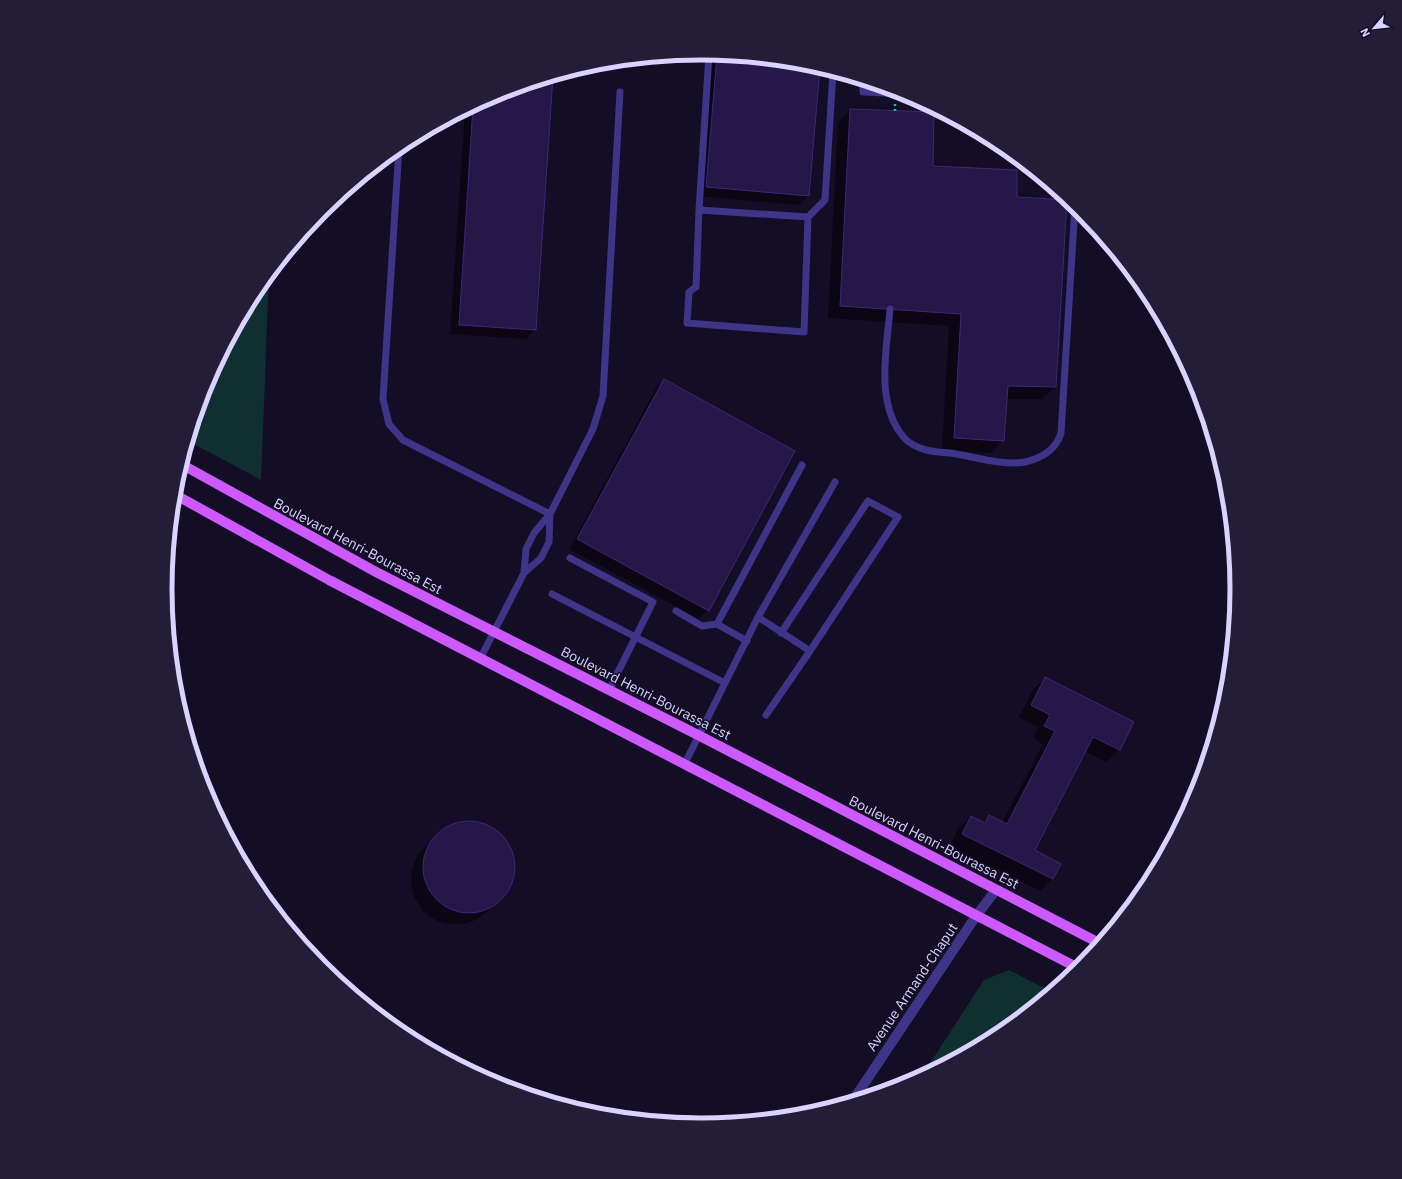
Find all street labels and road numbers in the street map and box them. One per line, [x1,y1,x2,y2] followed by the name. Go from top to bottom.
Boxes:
[271,494,445,598] street label: Boulevard Henri-Bourassa Est
[558,642,734,744] street label: Boulevard Henri-Bourassa Est
[846,791,1022,893] street label: Boulevard Henri-Bourassa Est
[862,919,962,1055] street label: Avenue Armand-Chaput

